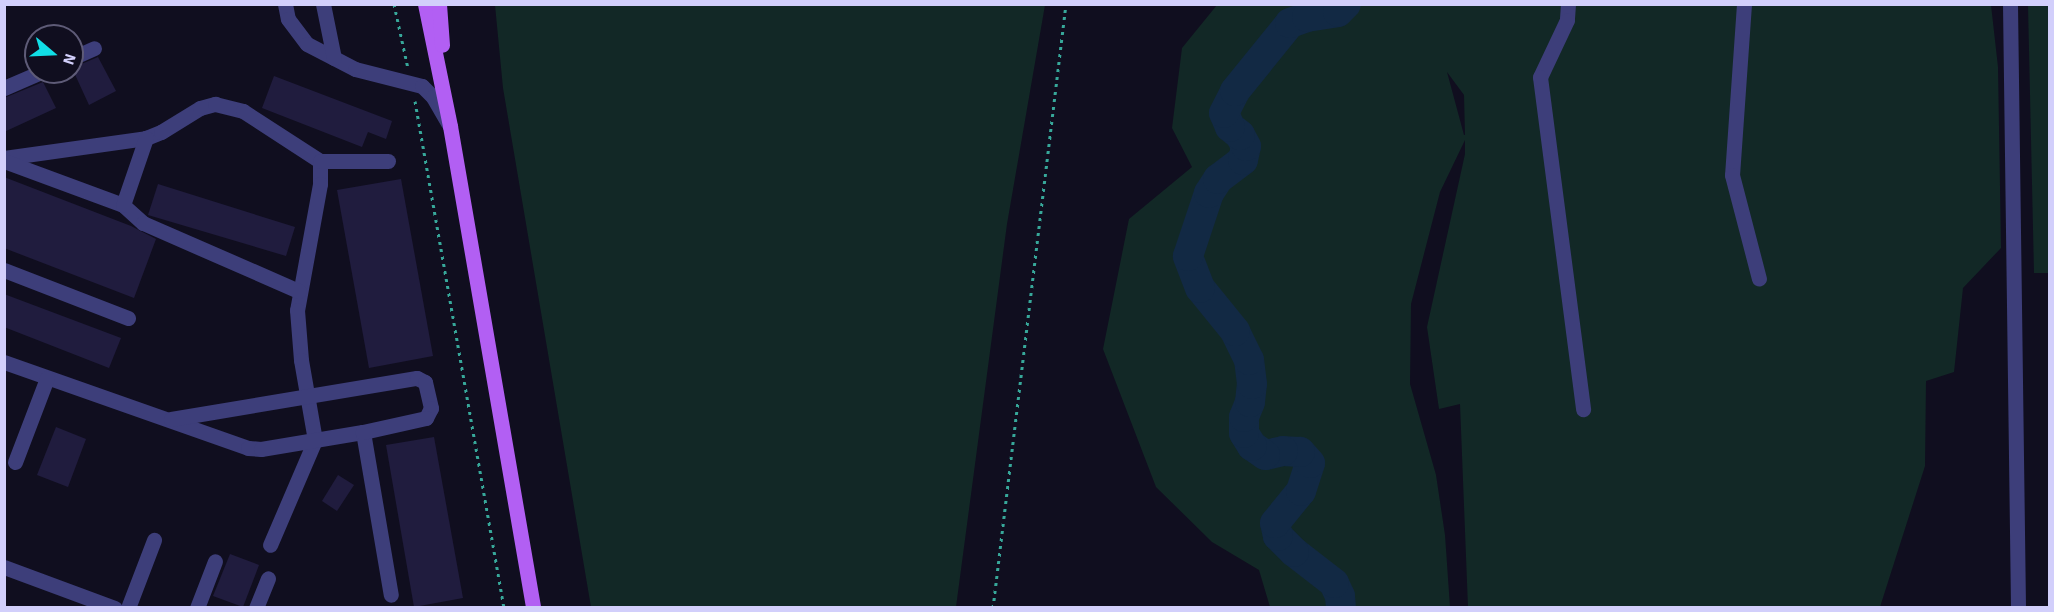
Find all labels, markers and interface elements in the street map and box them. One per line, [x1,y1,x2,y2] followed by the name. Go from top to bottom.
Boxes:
[24,24,84,84] north arrow
[57,51,81,68] text: N

